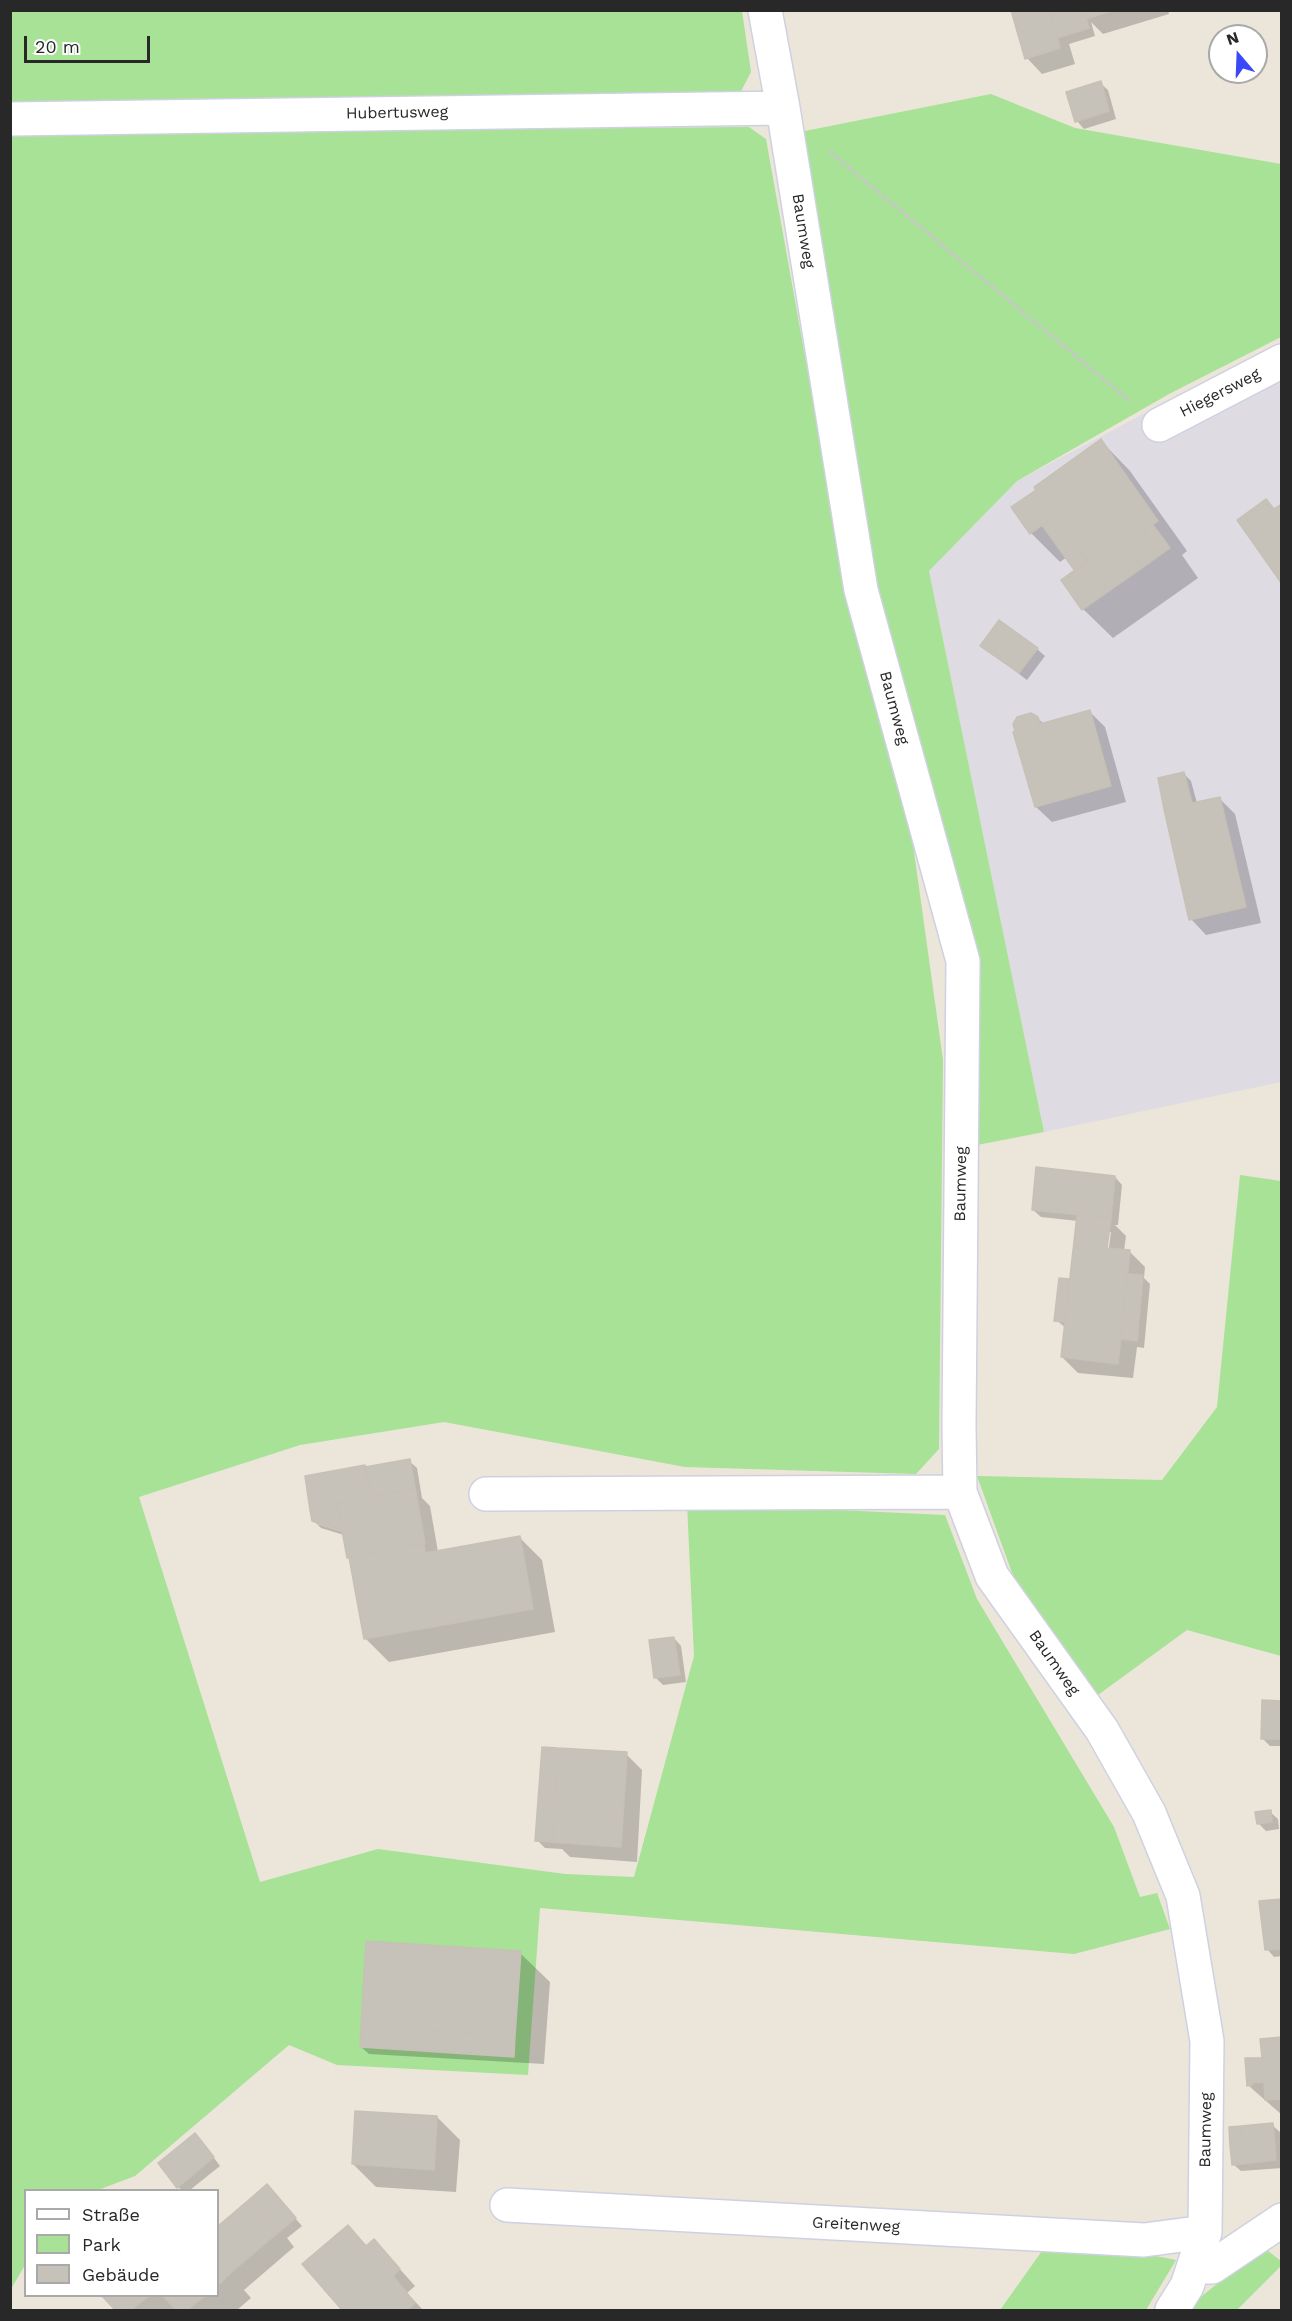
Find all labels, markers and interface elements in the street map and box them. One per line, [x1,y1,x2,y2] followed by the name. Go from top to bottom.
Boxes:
[27,24,153,62] scale bar
[1208,24,1268,84] north arrow
[1224,27,1241,49] text: N
[35,36,80,57] text: 20 m
[346,103,448,123] street label: Hubertusweg
[788,192,818,270] street label: Baumweg
[1176,364,1264,422] street label: Hiegersweg
[875,669,913,747] street label: Baumweg
[951,1146,971,1222] street label: Baumweg
[1025,1627,1083,1699] street label: Baumweg
[1196,2092,1216,2168] street label: Baumweg
[24,2189,219,2297] legend
[82,2204,140,2225] text: Straße
[812,2213,900,2237] street label: Greitenweg
[82,2234,121,2255] text: Park
[82,2264,160,2285] text: Gebäude

